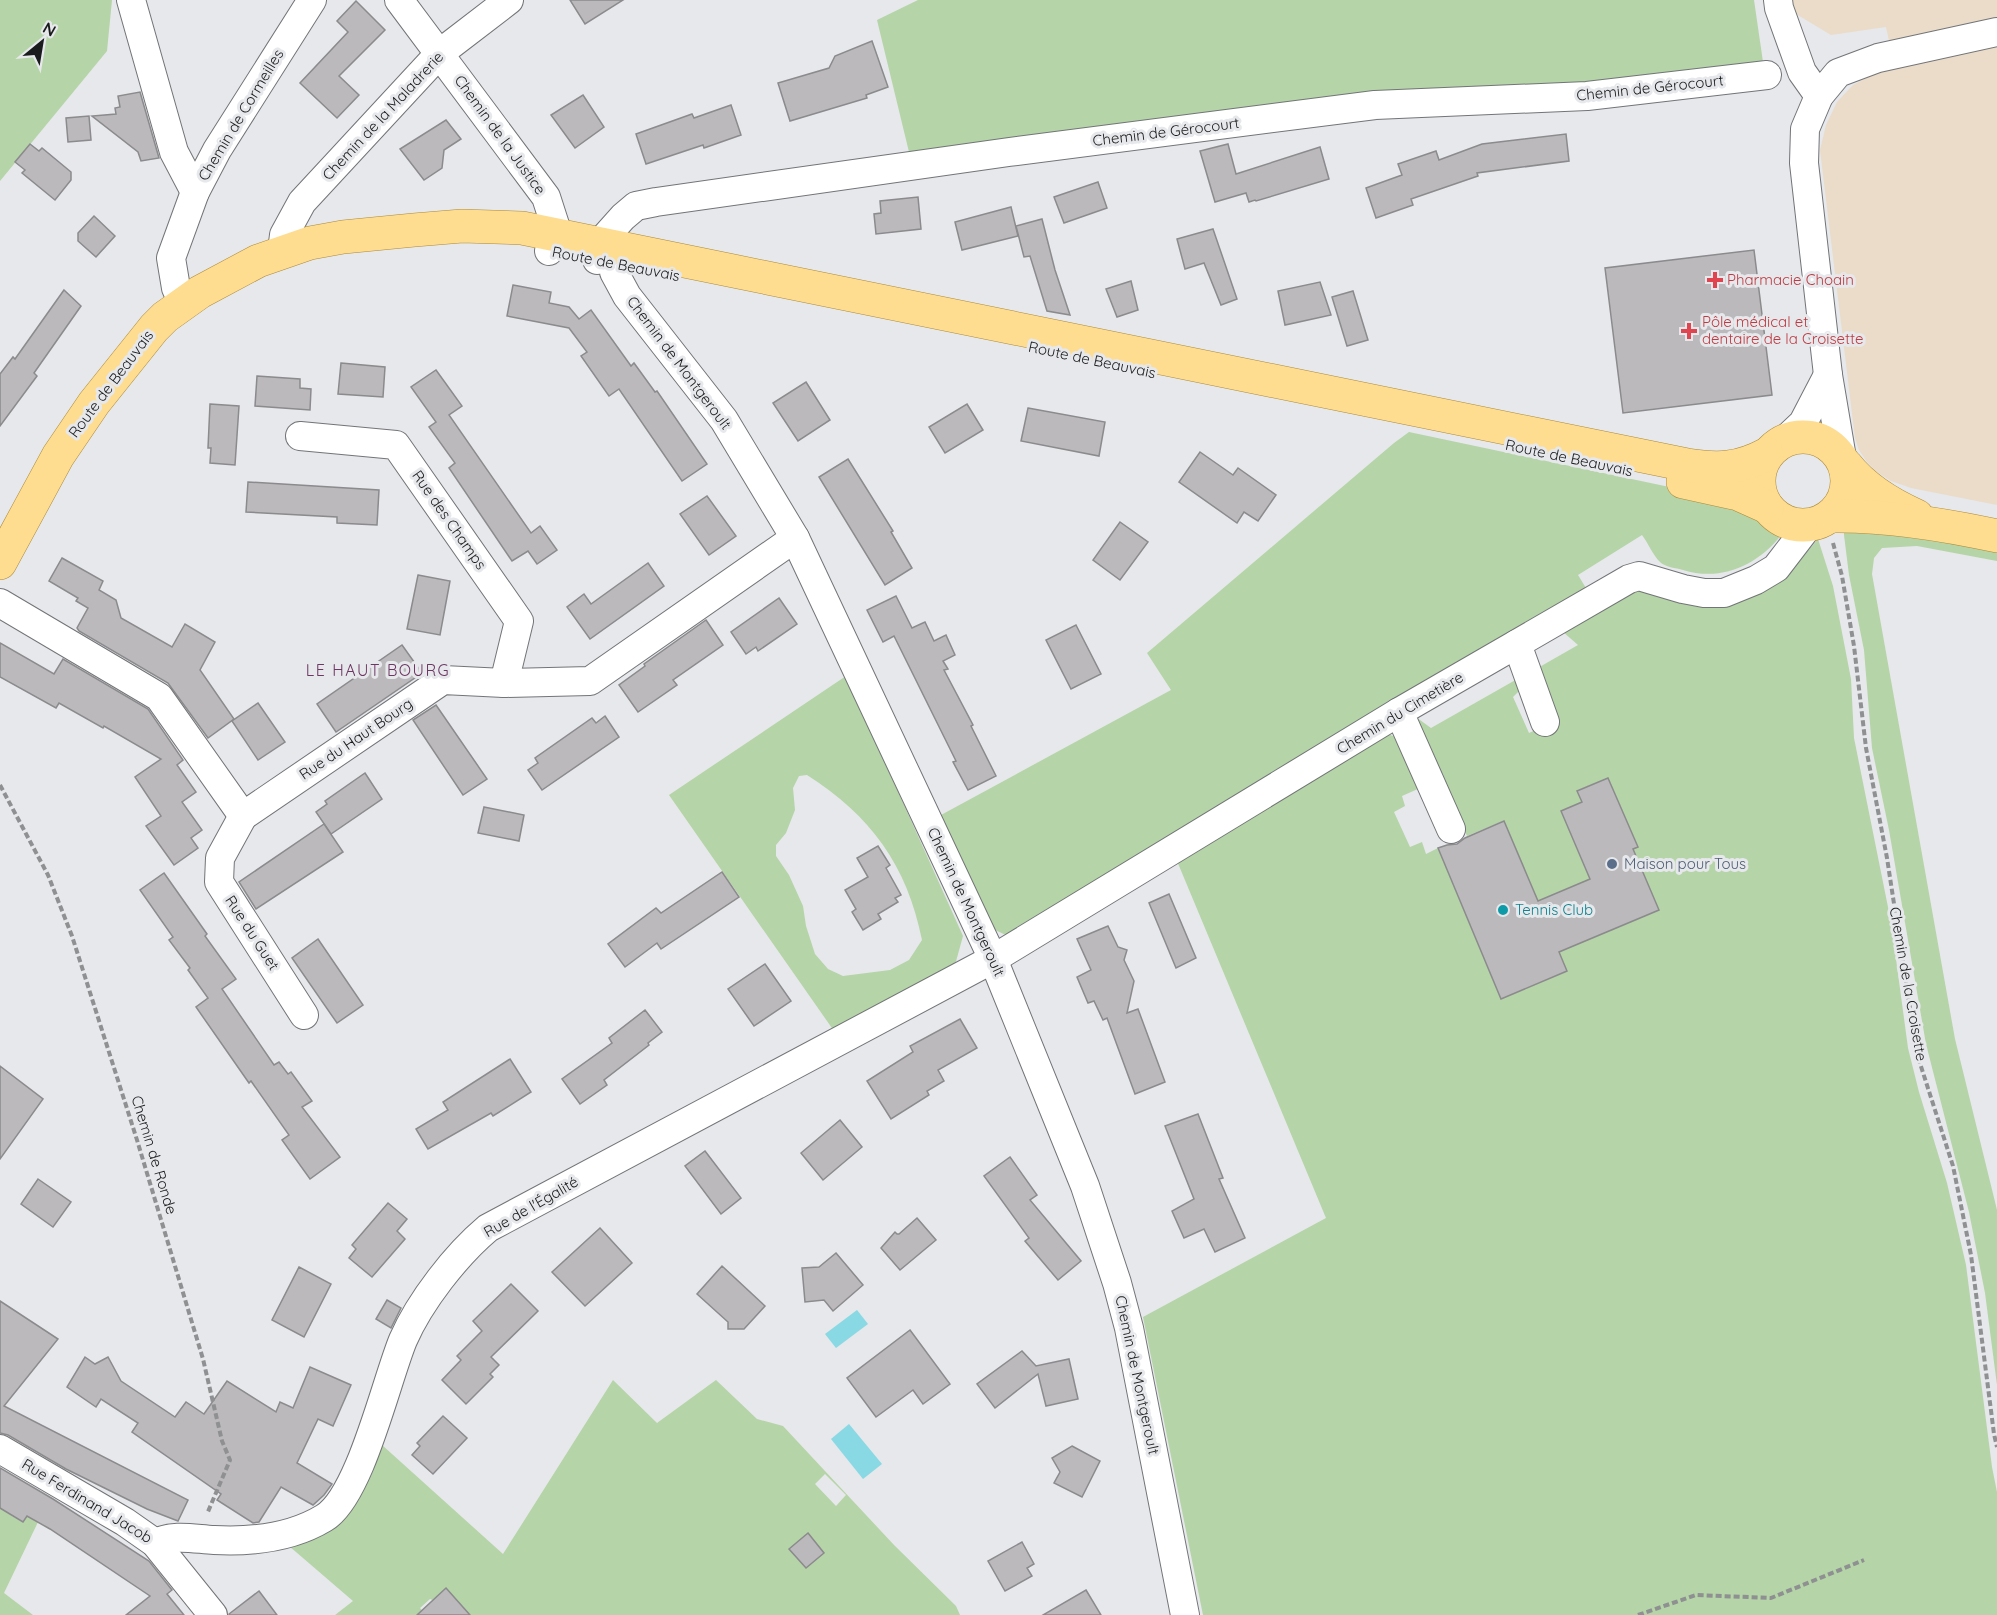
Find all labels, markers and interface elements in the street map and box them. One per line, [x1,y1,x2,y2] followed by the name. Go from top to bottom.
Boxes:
[12,12,72,72] north arrow
[39,17,60,41] text: N
[194,45,287,184] street label: Chemin de Cormeilles
[318,47,447,184] street label: Chemin de la Maladrerie
[1575,70,1724,105] street label: Chemin de Gérocourt
[451,71,550,198] street label: Chemin de la Justice
[1091,113,1240,150] street label: Chemin de Gérocourt
[551,242,682,285] street label: Route de Beauvais
[1727,270,1854,289] place label: Pharmacie Choain
[1708,273,1722,287] marker: Pharmacie Choain
[623,292,736,433] street label: Chemin de Montgeroult
[1702,312,1864,348] place label: Pôle médical et dentaire de la Croisette
[1680,322,1698,340] marker: Pôle médical et dentaire de la Croisette
[64,326,157,441] street label: Route de Beauvais
[1027,337,1158,382] street label: Route de Beauvais
[1504,435,1635,480] street label: Route de Beauvais
[408,466,491,573] street label: Rue des Champs
[306,660,450,680] district label: LE HAUT BOURG
[1333,667,1466,758] street label: Chemin du Cimetière
[295,694,416,784] street label: Rue du Haut Bourg
[924,824,1009,979] street label: Chemin de Montgeroult
[1624,854,1746,873] place label: Maison pour Tous
[1605,857,1619,871] marker: Maison pour Tous
[221,892,284,974] street label: Rue du Guet
[1515,900,1593,919] place label: Tennis Club
[1496,903,1510,917] marker: Tennis Club
[1886,905,1931,1063] street label: Chemin de la Croisette
[127,1093,182,1217] street label: Chemin de Ronde
[480,1172,581,1241] street label: Rue de l'Égalité
[1111,1294,1164,1456] street label: Chemin de Montgeroult
[19,1454,156,1547] street label: Rue Ferdinand Jacob

